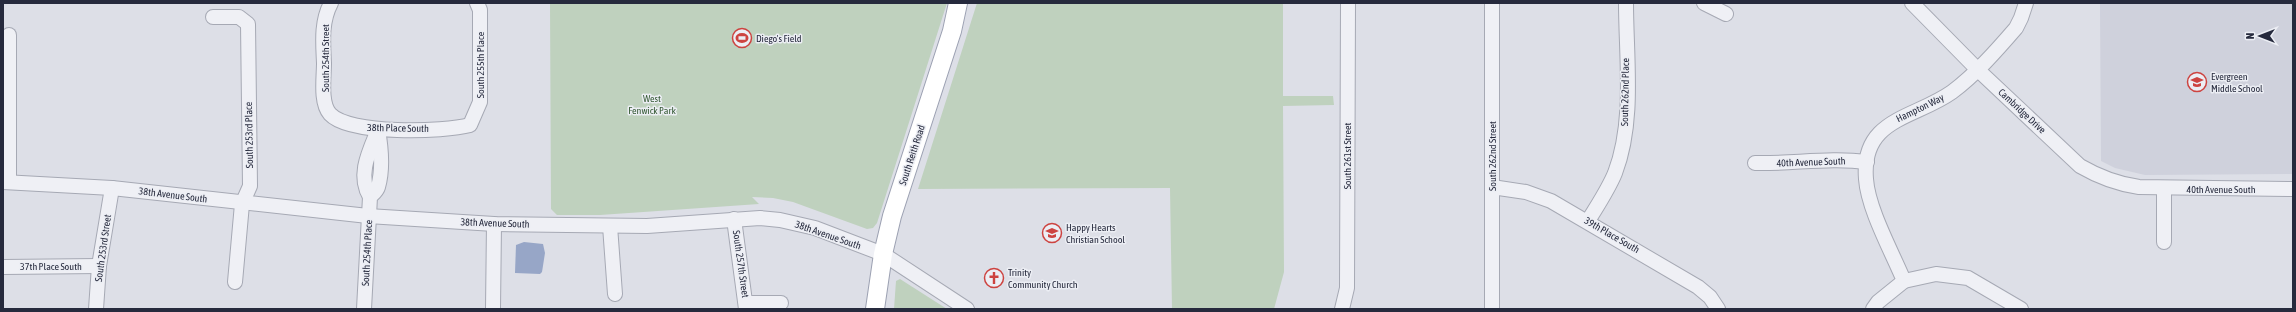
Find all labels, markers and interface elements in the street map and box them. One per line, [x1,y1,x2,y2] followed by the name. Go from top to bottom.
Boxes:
[2240,16,2280,56] north arrow
[320,24,331,92] street label: South 254th Street
[731,27,753,49] sports icon: Diego's Field
[475,31,486,98] street label: South 255th Place
[756,33,802,44] place label: Diego's Field
[2244,33,2256,39] text: N
[1619,57,1631,126] street label: South 262nd Place
[2186,71,2208,93] school or university icon: Evergreen Middle School
[2211,71,2263,94] place label: Evergreen Middle School
[1996,86,2048,136] street label: Cambridge Drive
[1894,92,1946,124] street label: Hampton Way
[628,93,676,116] park label: West Fenwick Park
[243,101,255,168] street label: South 253rd Place
[1487,121,1498,191] street label: South 262nd Street
[367,122,429,134] street label: 38th Place South
[897,123,927,187] street label: South Reith Road
[1342,123,1353,189] street label: South 261st Street
[1776,155,1846,169] street label: 40th Avenue South
[2186,184,2256,195] street label: 40th Avenue South
[138,185,208,205] street label: 38th Avenue South
[93,213,113,282] street label: South 253rd Street
[1582,215,1642,255] street label: 39th Place South
[460,216,530,230] street label: 38th Avenue South
[360,219,374,286] street label: South 254th Place
[794,219,863,251] street label: 38th Avenue South
[1041,222,1063,244] school or university icon: Happy Hearts Christian School
[1066,222,1125,245] place label: Happy Hearts Christian School
[731,230,751,299] street label: South 257th Street
[20,261,82,272] street label: 37th Place South
[983,267,1005,289] church icon: Trinity Community Church
[1008,267,1078,290] place label: Trinity Community Church

